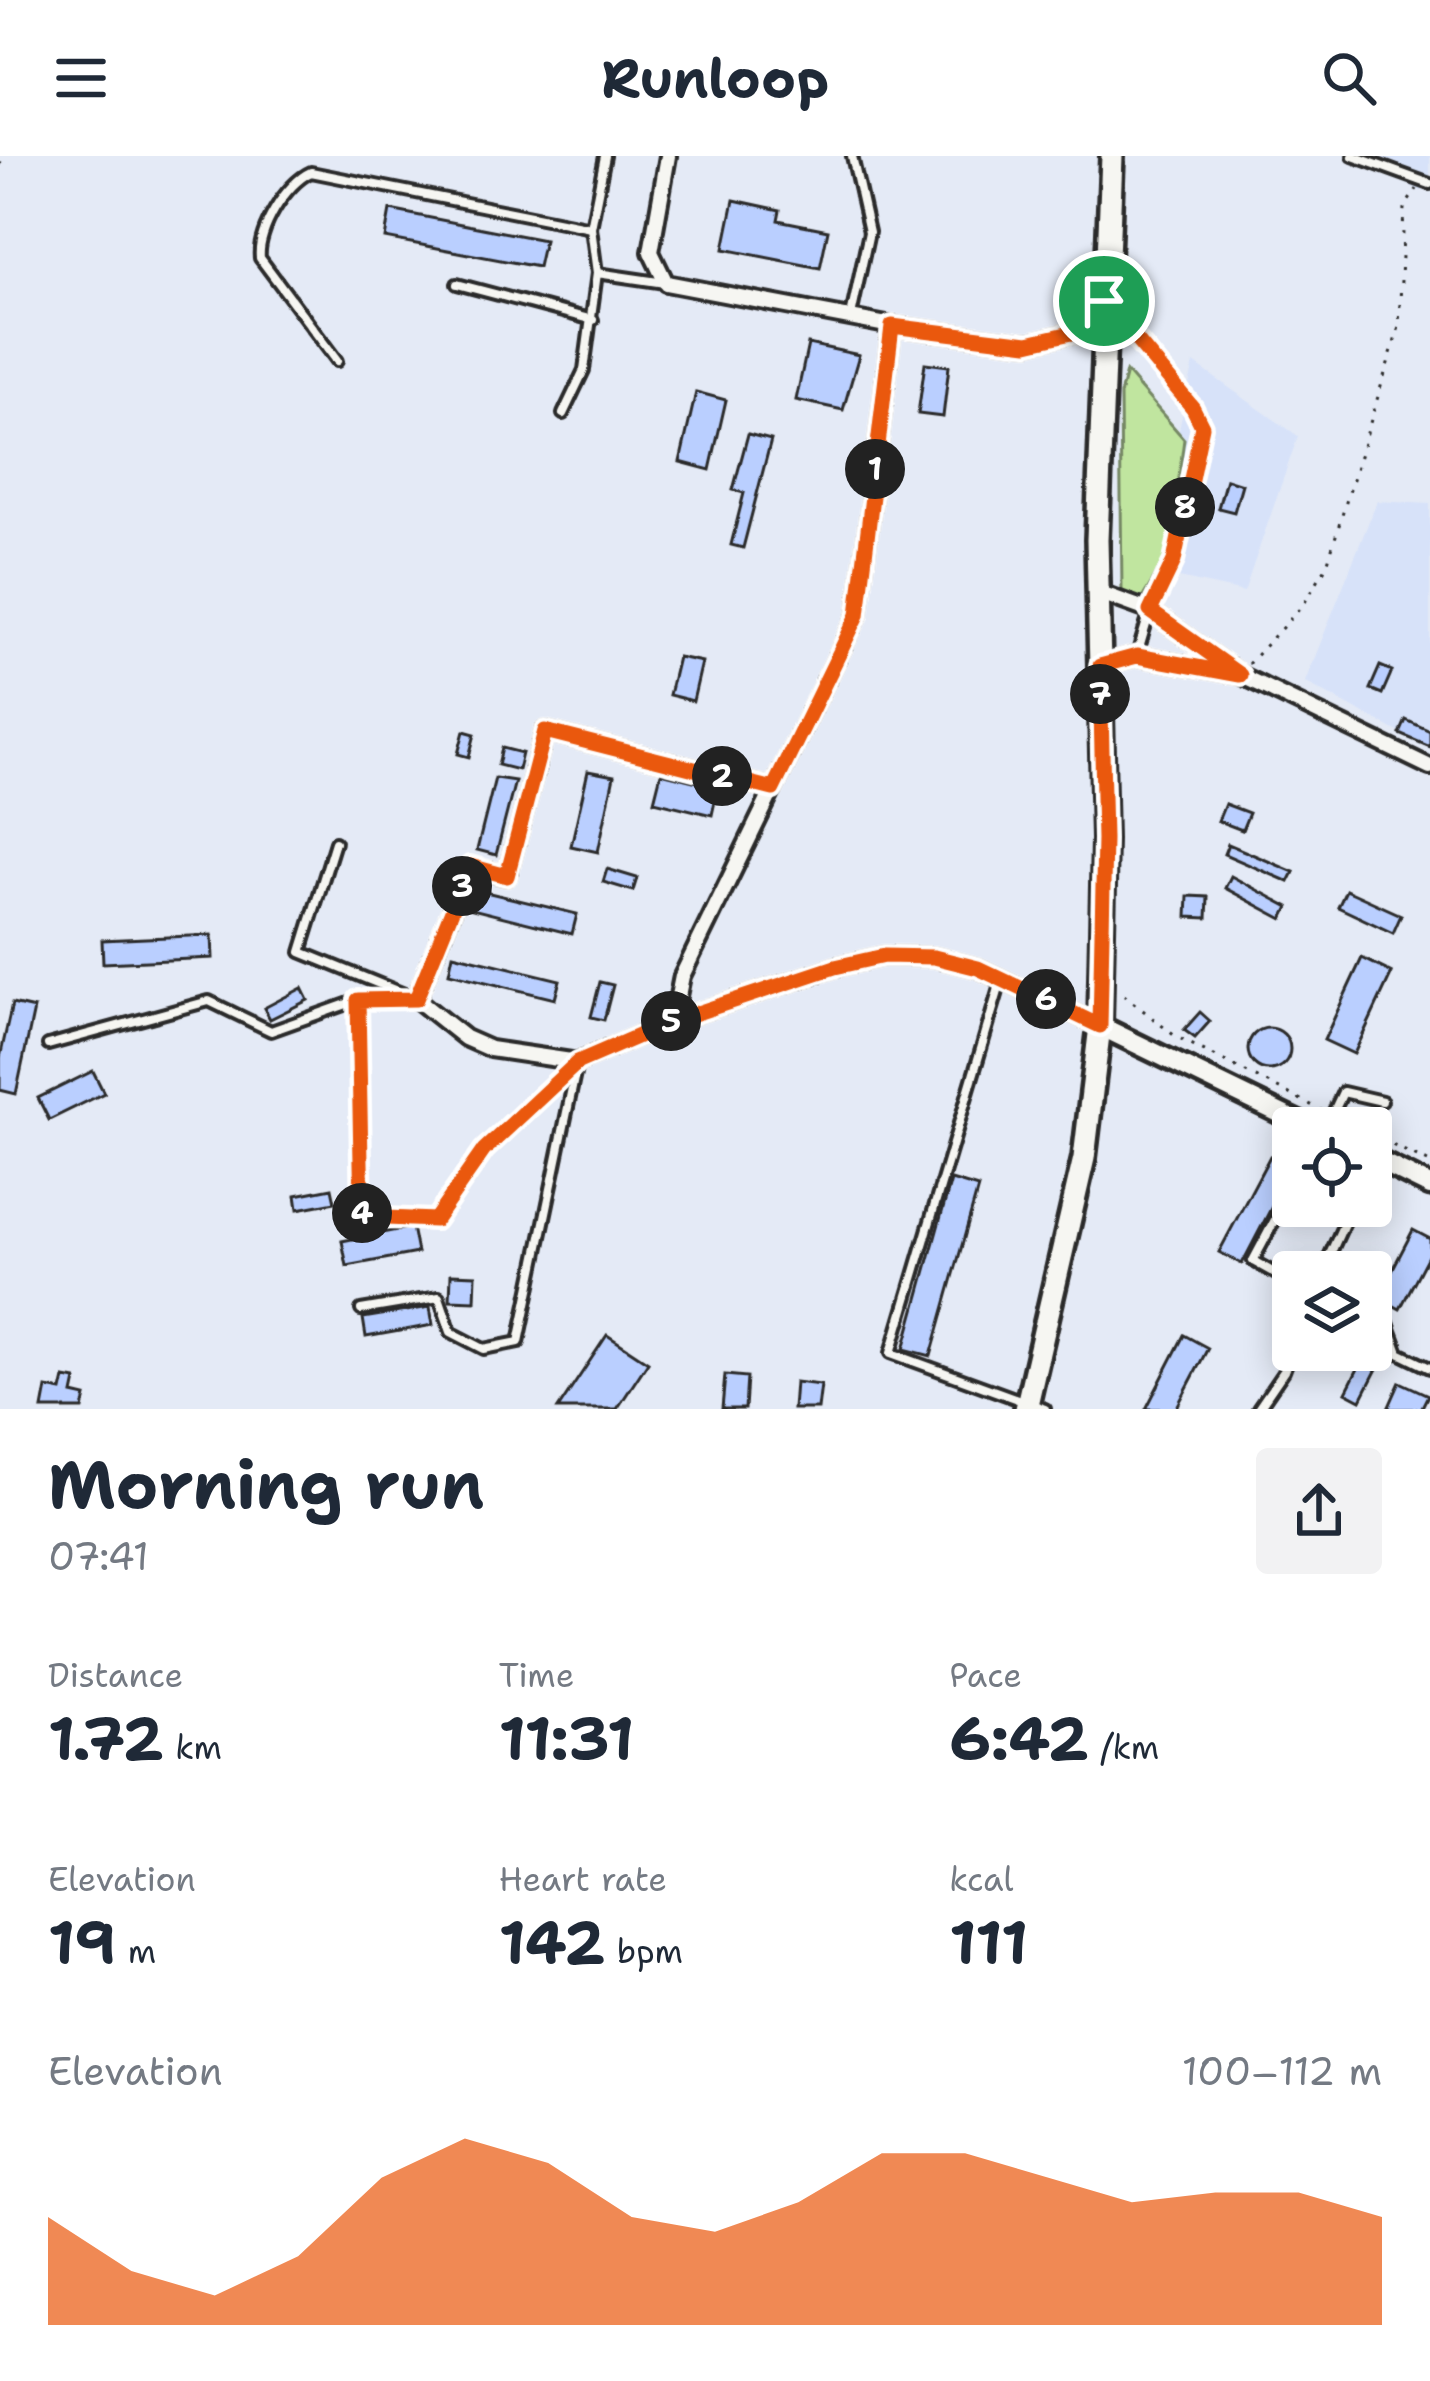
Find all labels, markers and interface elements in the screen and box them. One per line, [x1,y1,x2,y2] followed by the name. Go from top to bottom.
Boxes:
[601,42,829,114] text: Runloop
[48,45,114,111] icon: menu
[1316,45,1382,111] icon: search
[1053,250,1155,352] pin
[1071,268,1137,334] icon: arrive
[845,439,905,499] pin: 1
[867,446,883,491] text: 1
[1155,477,1215,537] pin: 8
[1173,484,1197,529] text: 8
[1070,664,1130,724] pin: 7
[1088,671,1112,716] text: 7
[692,746,752,806] pin: 2
[710,753,734,798] text: 2
[432,856,492,916] pin: 3
[450,863,474,908] text: 3
[1016,969,1076,1029] pin: 6
[1034,976,1058,1021] text: 6
[641,991,701,1051] pin: 5
[661,998,681,1043] text: 5
[1272,1107,1392,1371] map controls
[1272,1107,1392,1227] button: locate
[332,1183,392,1243] pin: 4
[350,1190,374,1235] text: 4
[1272,1251,1392,1371] button: layers
[48,1441,484,1529] text: Morning run
[1256,1448,1382,1574] button: share
[48,1530,149,1582] text: 07:41
[48,1653,183,1698] text: Distance
[499,1653,574,1698] text: Time
[949,1653,1022,1698] text: Pace
[48,1698,164,1778] text: 1.72
[499,1698,634,1778] text: 11:31
[949,1698,1089,1778] text: 6:42
[164,1725,222,1770] text: km
[1089,1725,1159,1770] text: /km
[48,1857,196,1902] text: Elevation
[499,1857,667,1902] text: Heart rate
[949,1857,1013,1902] text: kcal
[48,1902,116,1982] text: 19
[499,1902,605,1982] text: 142
[949,1902,1028,1982] text: 111
[116,1929,156,1974] text: m
[605,1929,683,1974] text: bpm
[48,2045,223,2097] text: Elevation
[1182,2045,1382,2097] text: 100–112 m

